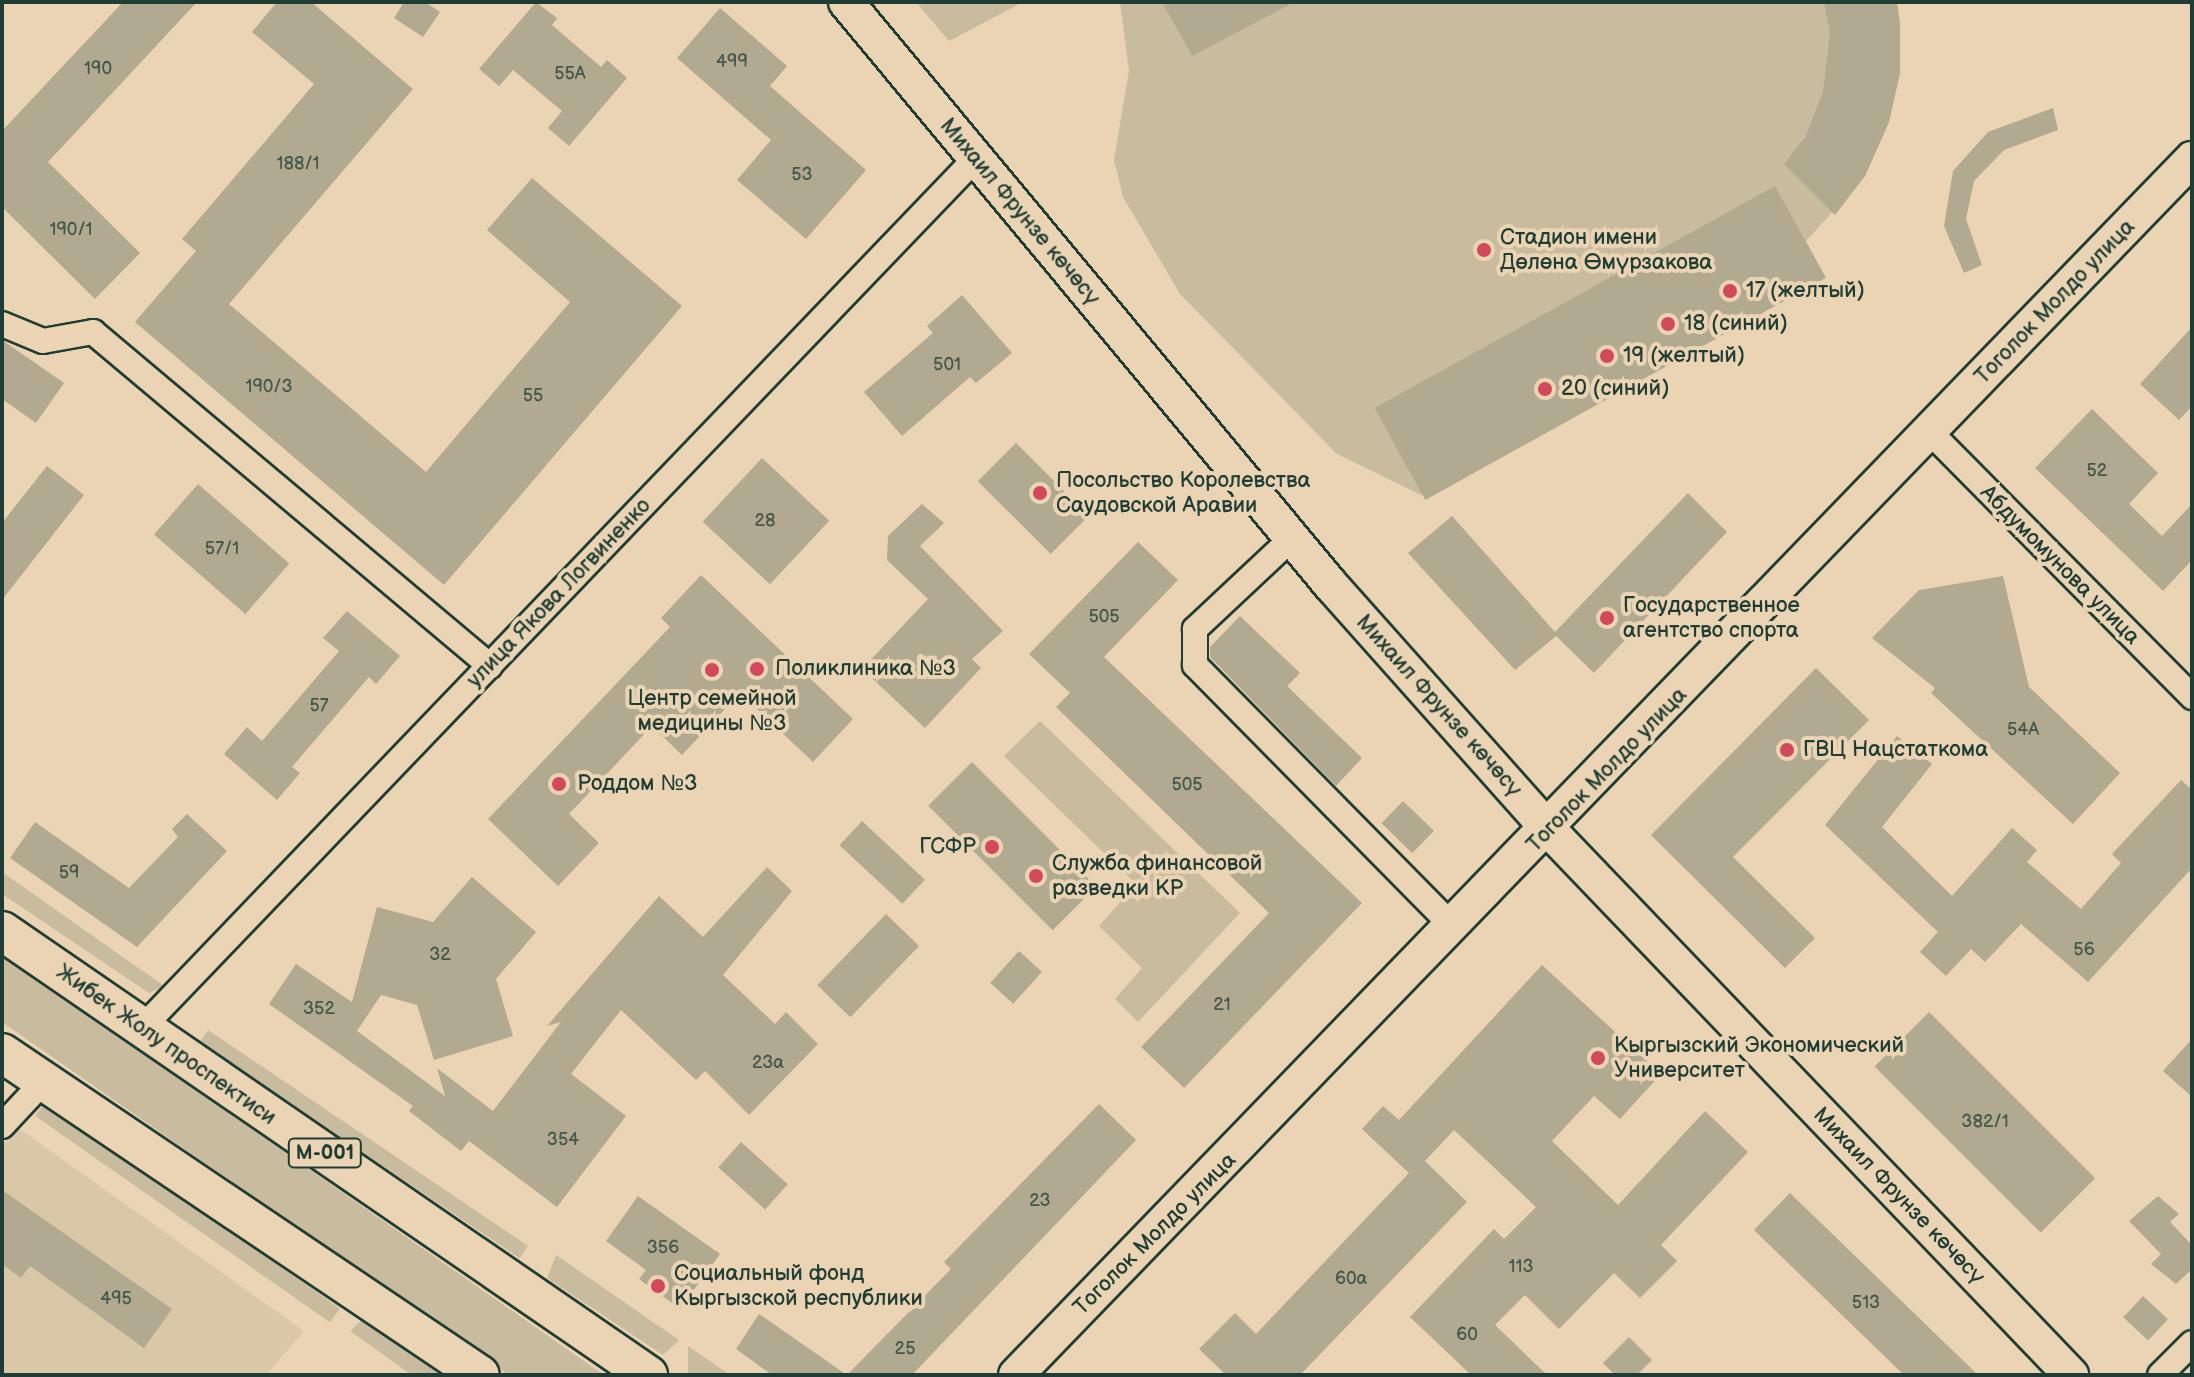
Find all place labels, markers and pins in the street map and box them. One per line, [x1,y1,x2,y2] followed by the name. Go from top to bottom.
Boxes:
[1500,224,1712,276] place label: Стадион имени Дөлөна Өмүрзакова
[1475,241,1493,259] marker: Стадион имени Дөлөна Өмүрзакова
[1746,278,1866,304] place label: 17 (желтый)
[1721,282,1739,300] marker: 17 (желтый)
[1684,311,1788,337] place label: 18 (синий)
[1659,315,1677,333] marker: 18 (синий)
[1623,343,1745,369] place label: 19 (желтый)
[1598,347,1616,365] marker: 19 (желтый)
[1561,376,1669,402] place label: 20 (синий)
[1536,380,1554,398] marker: 20 (синий)
[1056,467,1311,518] place label: Посольство Королевства Саудовской Аравии
[1031,484,1049,502] marker: Посольство Королевства Саудовской Аравии
[1623,592,1800,644] place label: Государственное агентство спорта
[1598,609,1616,627] marker: Государственное агентство спорта
[775,656,956,682] place label: Поликлиника №3
[746,658,768,680] marker: Поликлиника №3
[701,659,723,681] marker: Центр семейной медицины №3
[627,685,797,736] place label: Центр семейной медицины №3
[1803,737,1988,763] place label: ГВЦ Нацстаткома
[1778,741,1796,759] marker: ГВЦ Нацстаткома
[577,771,698,797] place label: Роддом №3
[548,773,570,795] marker: Роддом №3
[919,834,976,860] place label: ГСФР
[983,838,1001,856] marker: ГСФР
[1052,850,1262,902] place label: Служба финансовой разведки КР
[1027,867,1045,885] marker: Служба финансовой разведки КР
[1614,1032,1904,1084] place label: Кыргызский Экономический Университет
[1589,1049,1607,1067] marker: Кыргызский Экономический Университет
[674,1260,923,1312] place label: Социальный фонд Кыргызской республики
[649,1277,667,1295] marker: Социальный фонд Кыргызской республики

